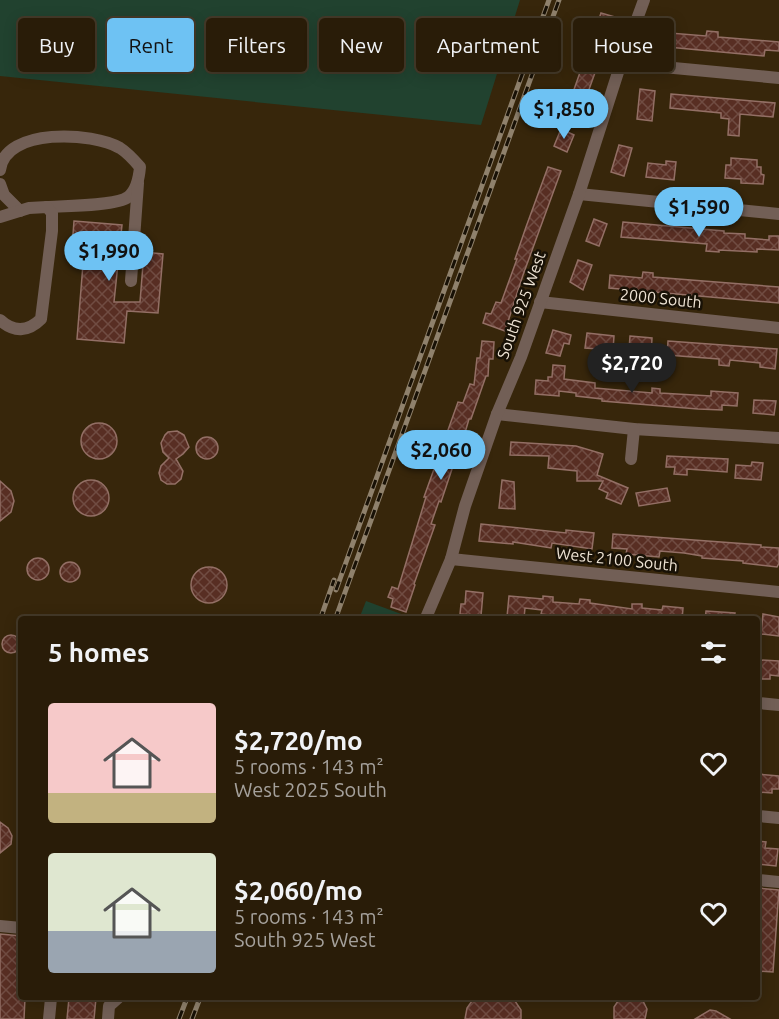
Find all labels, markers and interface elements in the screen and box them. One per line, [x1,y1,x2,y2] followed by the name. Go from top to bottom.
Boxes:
[18,18,95,72] chip: Buy
[107,18,194,72] chip: Rent
[206,18,307,72] chip: Filters
[319,18,404,72] chip: New
[416,18,561,72] chip: Apartment
[573,18,674,72] chip: House
[515,89,613,140] pin: $1,850
[533,97,595,120] text: $1,850
[650,187,748,238] pin: $1,590
[668,195,730,218] text: $1,590
[60,231,158,282] pin: $1,990
[78,239,140,262] text: $1,990
[493,248,549,361] street label: South 925 West
[619,285,703,311] street label: 2000 South
[583,343,681,394] pin: $2,720
[601,351,663,374] text: $2,720
[392,430,490,481] pin: $2,060
[410,438,472,461] text: $2,060
[555,544,679,574] street label: West 2100 South
[697,636,730,669] icon: filters
[48,638,149,667] text: 5 homes
[234,726,363,755] text: $2,720/mo
[96,727,168,799] icon: home
[697,747,730,780] icon: heart
[234,755,384,778] text: 5 rooms · 143 m²
[234,778,387,801] text: West 2025 South
[234,876,363,905] text: $2,060/mo
[96,877,168,949] icon: home
[697,897,730,930] icon: heart
[234,905,384,928] text: 5 rooms · 143 m²
[234,928,376,951] text: South 925 West

